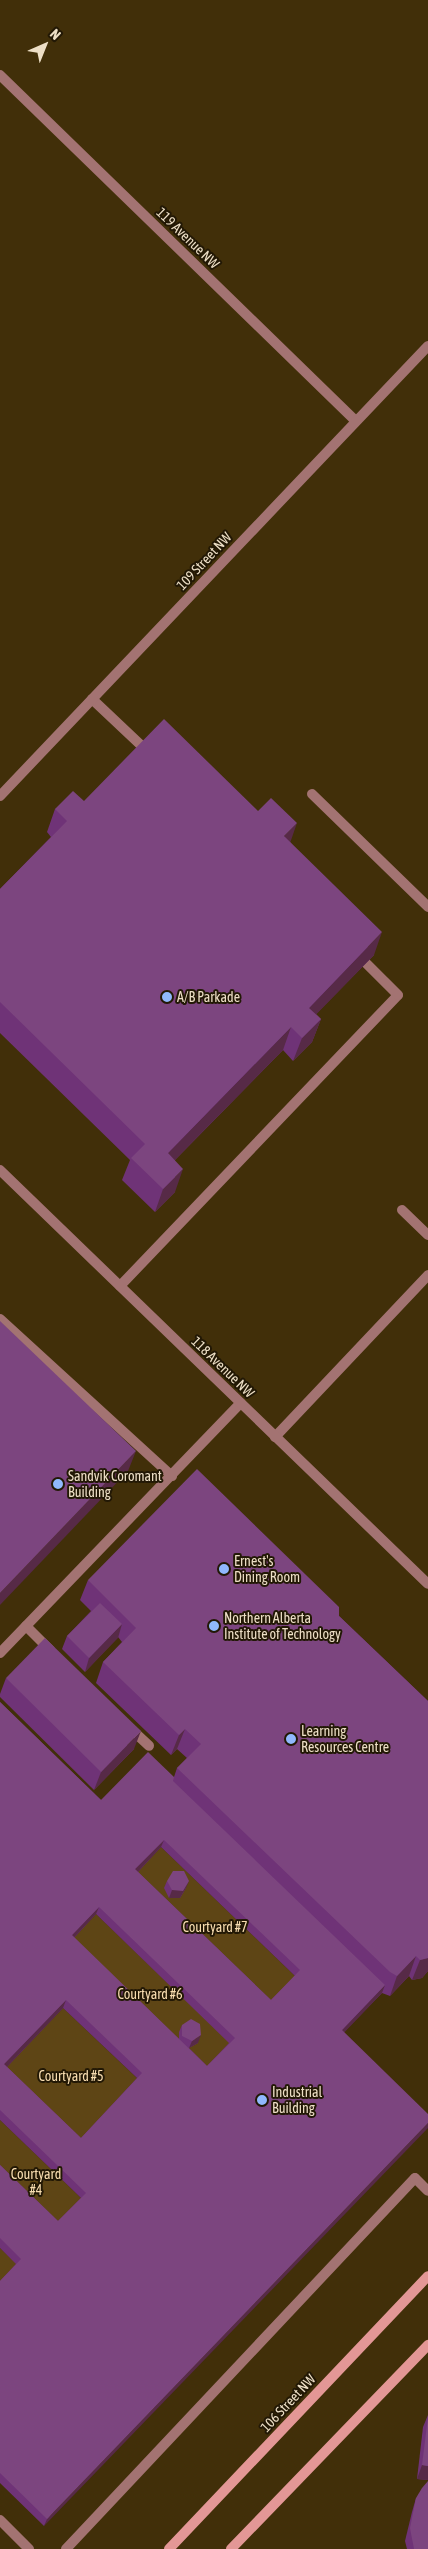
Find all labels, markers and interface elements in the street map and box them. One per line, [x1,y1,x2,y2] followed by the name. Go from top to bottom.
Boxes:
[20,20,70,70] north arrow
[47,26,64,43] text: N
[153,204,223,272] street label: 119 Avenue NW
[173,529,235,593] street label: 109 Street NW
[177,989,240,1005] place label: A/B Parkade
[161,991,173,1003] marker: A/B Parkade
[188,1333,258,1401] street label: 118 Avenue NW
[68,1468,162,1500] place label: Sandvik Coromant Building
[52,1478,64,1490] marker: Sandvik Coromant Building
[234,1553,300,1585] place label: Ernest's Dining Room
[218,1563,230,1575] marker: Ernest's Dining Room
[224,1610,341,1642] place label: Northern Alberta Institute of Technology
[208,1620,220,1632] marker: Northern Alberta Institute of Technology
[301,1723,389,1755] place label: Learning Resources Centre
[285,1733,297,1745] marker: Learning Resources Centre
[182,1919,248,1935] park label: Courtyard #7
[117,1986,183,2002] park label: Courtyard #6
[38,2068,104,2084] park label: Courtyard #5
[272,2084,322,2116] place label: Industrial Building
[256,2094,268,2106] marker: Industrial Building
[11,2166,61,2198] park label: Courtyard #4
[257,2371,319,2435] street label: 106 Street NW

